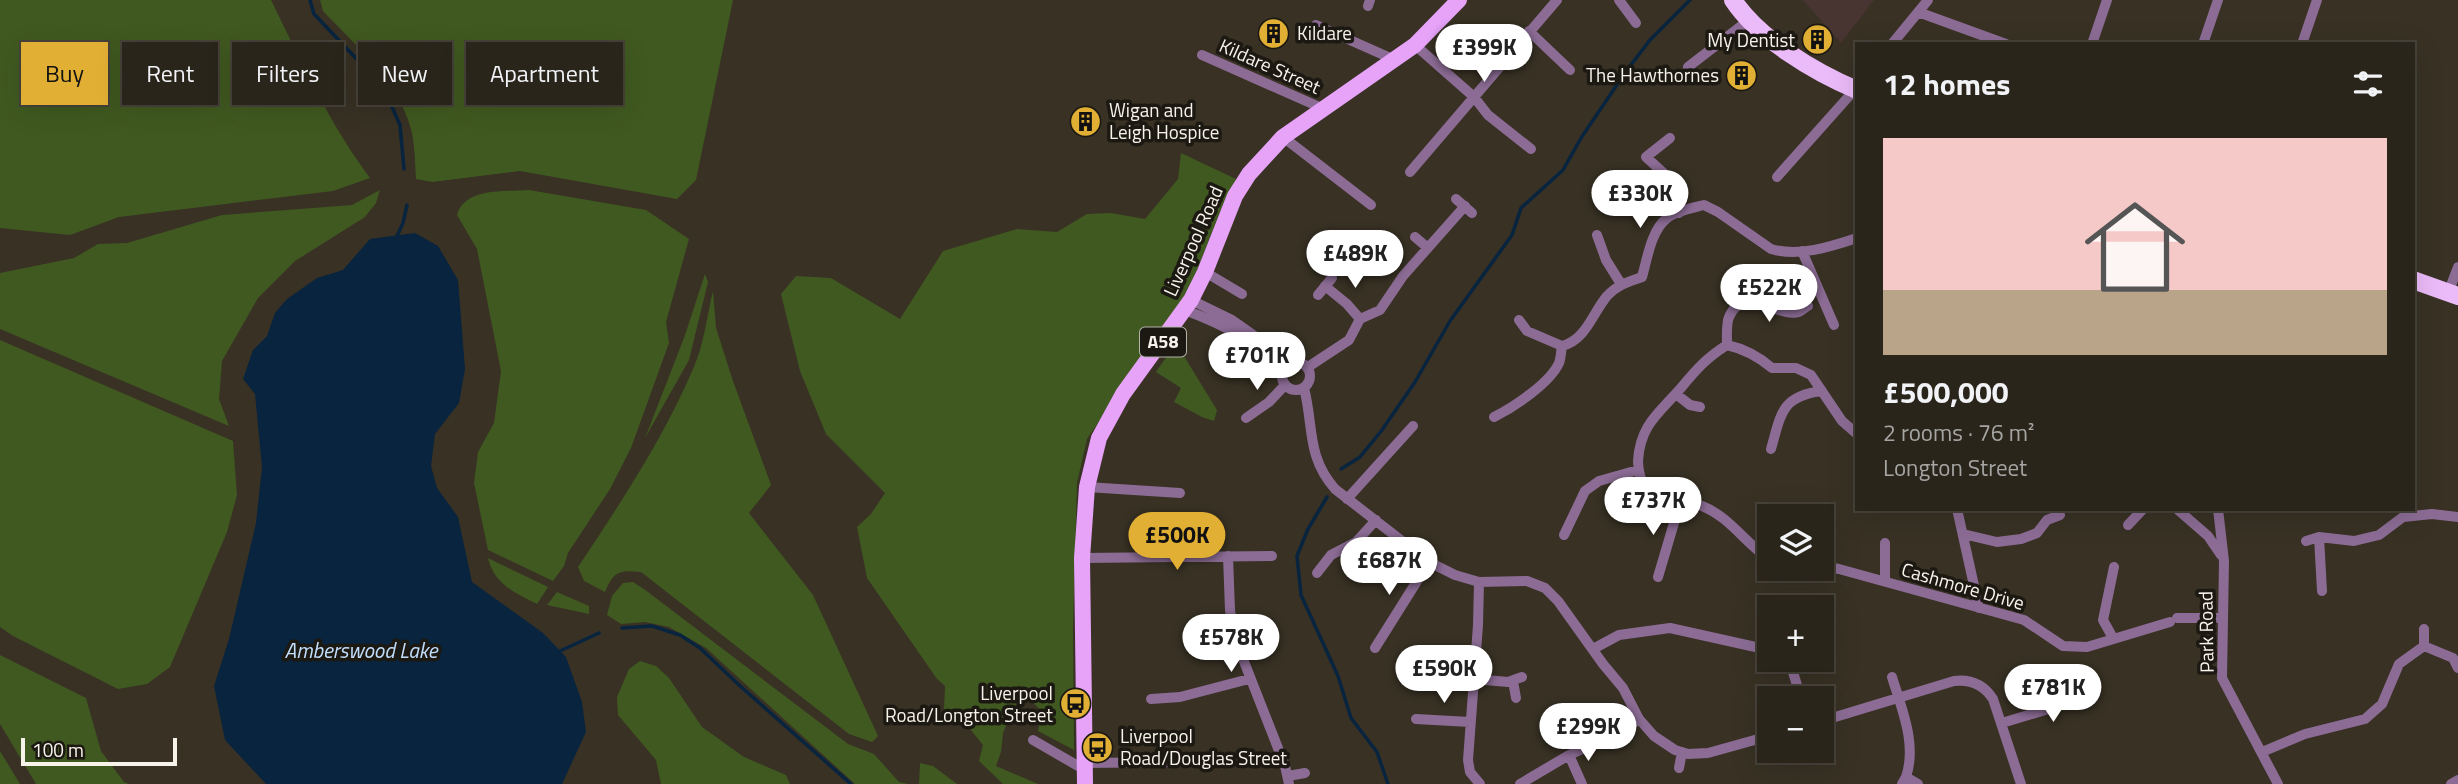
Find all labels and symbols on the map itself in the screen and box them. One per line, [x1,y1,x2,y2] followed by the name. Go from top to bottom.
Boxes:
[1257,16,1291,50] building icon: Kildare
[1297,18,1352,47] place label: Kildare
[1801,23,1835,57] building icon: My Dentist
[1435,24,1533,84] pin: £399K
[1707,25,1795,54] place label: My Dentist
[1215,30,1326,101] street label: Kildare Street
[1725,58,1759,92] building icon: The Hawthornes
[1586,60,1719,89] place label: The Hawthornes
[1109,95,1219,146] place label: Wigan and Leigh Hospice
[1069,104,1103,138] building icon: Wigan and Leigh Hospice
[1591,170,1689,230] pin: £330K
[1155,181,1230,301] street label: Liverpool Road
[1306,230,1404,290] pin: £489K
[1720,264,1818,324] pin: £522K
[1140,328,1186,356] road number: A58
[1208,332,1306,392] pin: £701K
[1604,477,1702,537] pin: £737K
[1128,512,1226,572] pin: £500K
[1340,538,1438,597] pin: £687K
[1898,554,2028,617] street label: Cashmore Drive
[2190,591,2221,673] street label: Park Road
[1182,614,1280,674] pin: £578K
[285,634,439,666] water label: Amberswood Lake
[1395,646,1493,705] pin: £590K
[2004,664,2102,724] pin: £781K
[885,678,1053,729] place label: Liverpool Road/Longton Street
[1059,687,1093,721] bus stop icon: Liverpool Road/Longton Street
[1539,704,1637,763] pin: £299K
[1120,721,1287,772] place label: Liverpool Road/Douglas Street
[1080,730,1114,764] bus stop icon: Liverpool Road/Douglas Street
[21,735,177,767] scale bar

